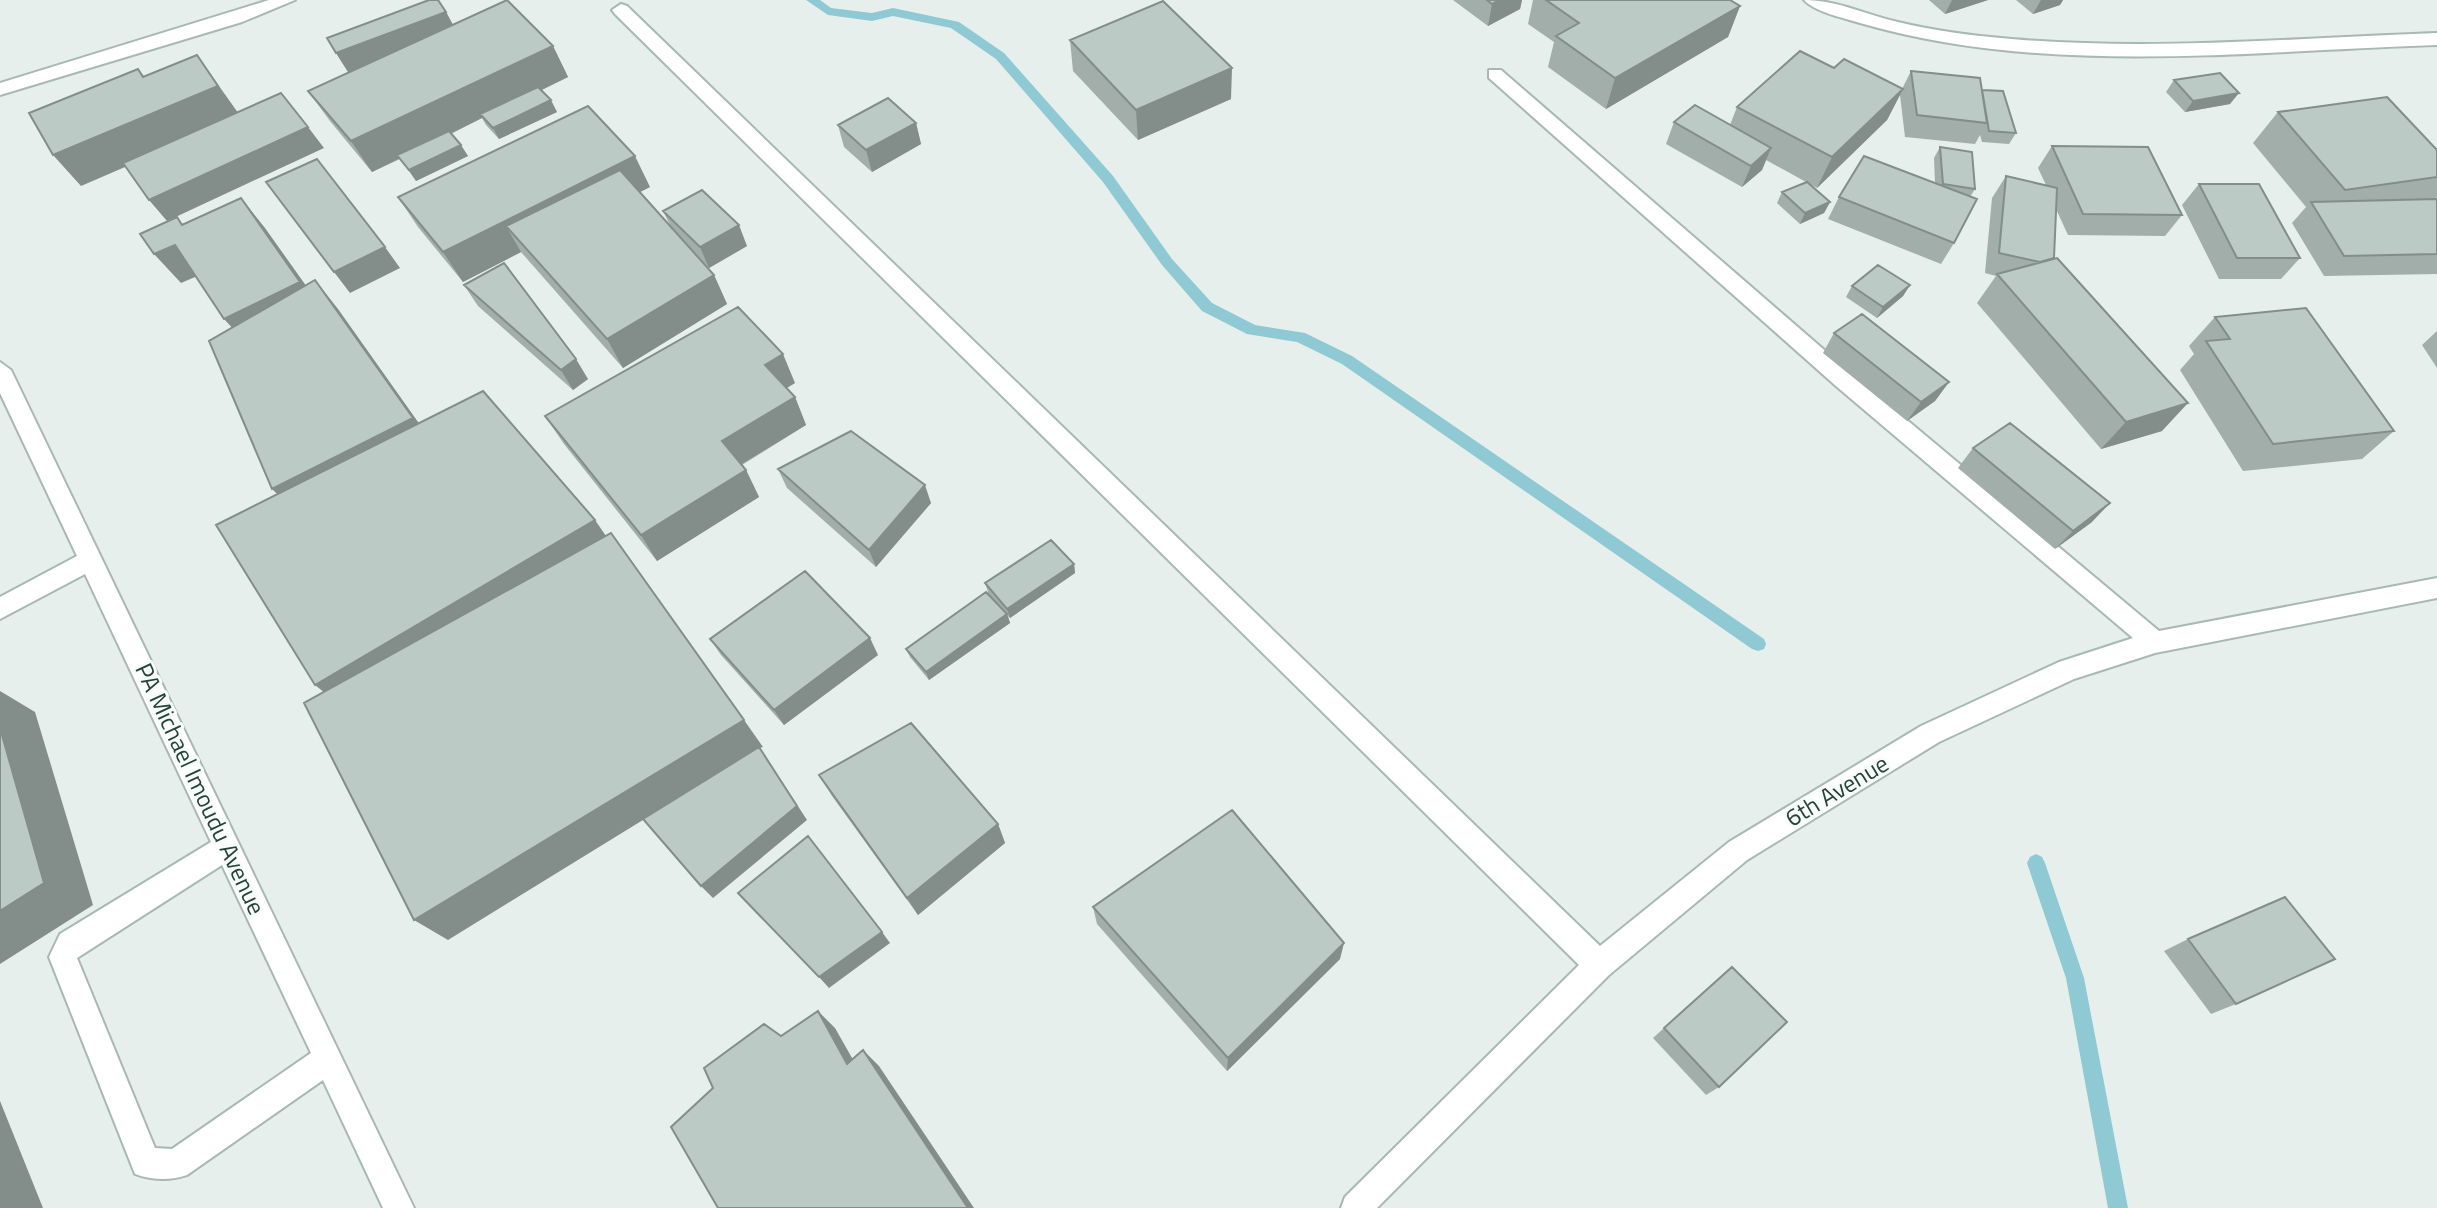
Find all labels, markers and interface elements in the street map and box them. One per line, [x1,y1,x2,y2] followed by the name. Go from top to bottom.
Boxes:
[127,657,275,920] street label: PA Michael Imoudu Avenue
[1778,745,1895,835] street label: 6th Avenue

